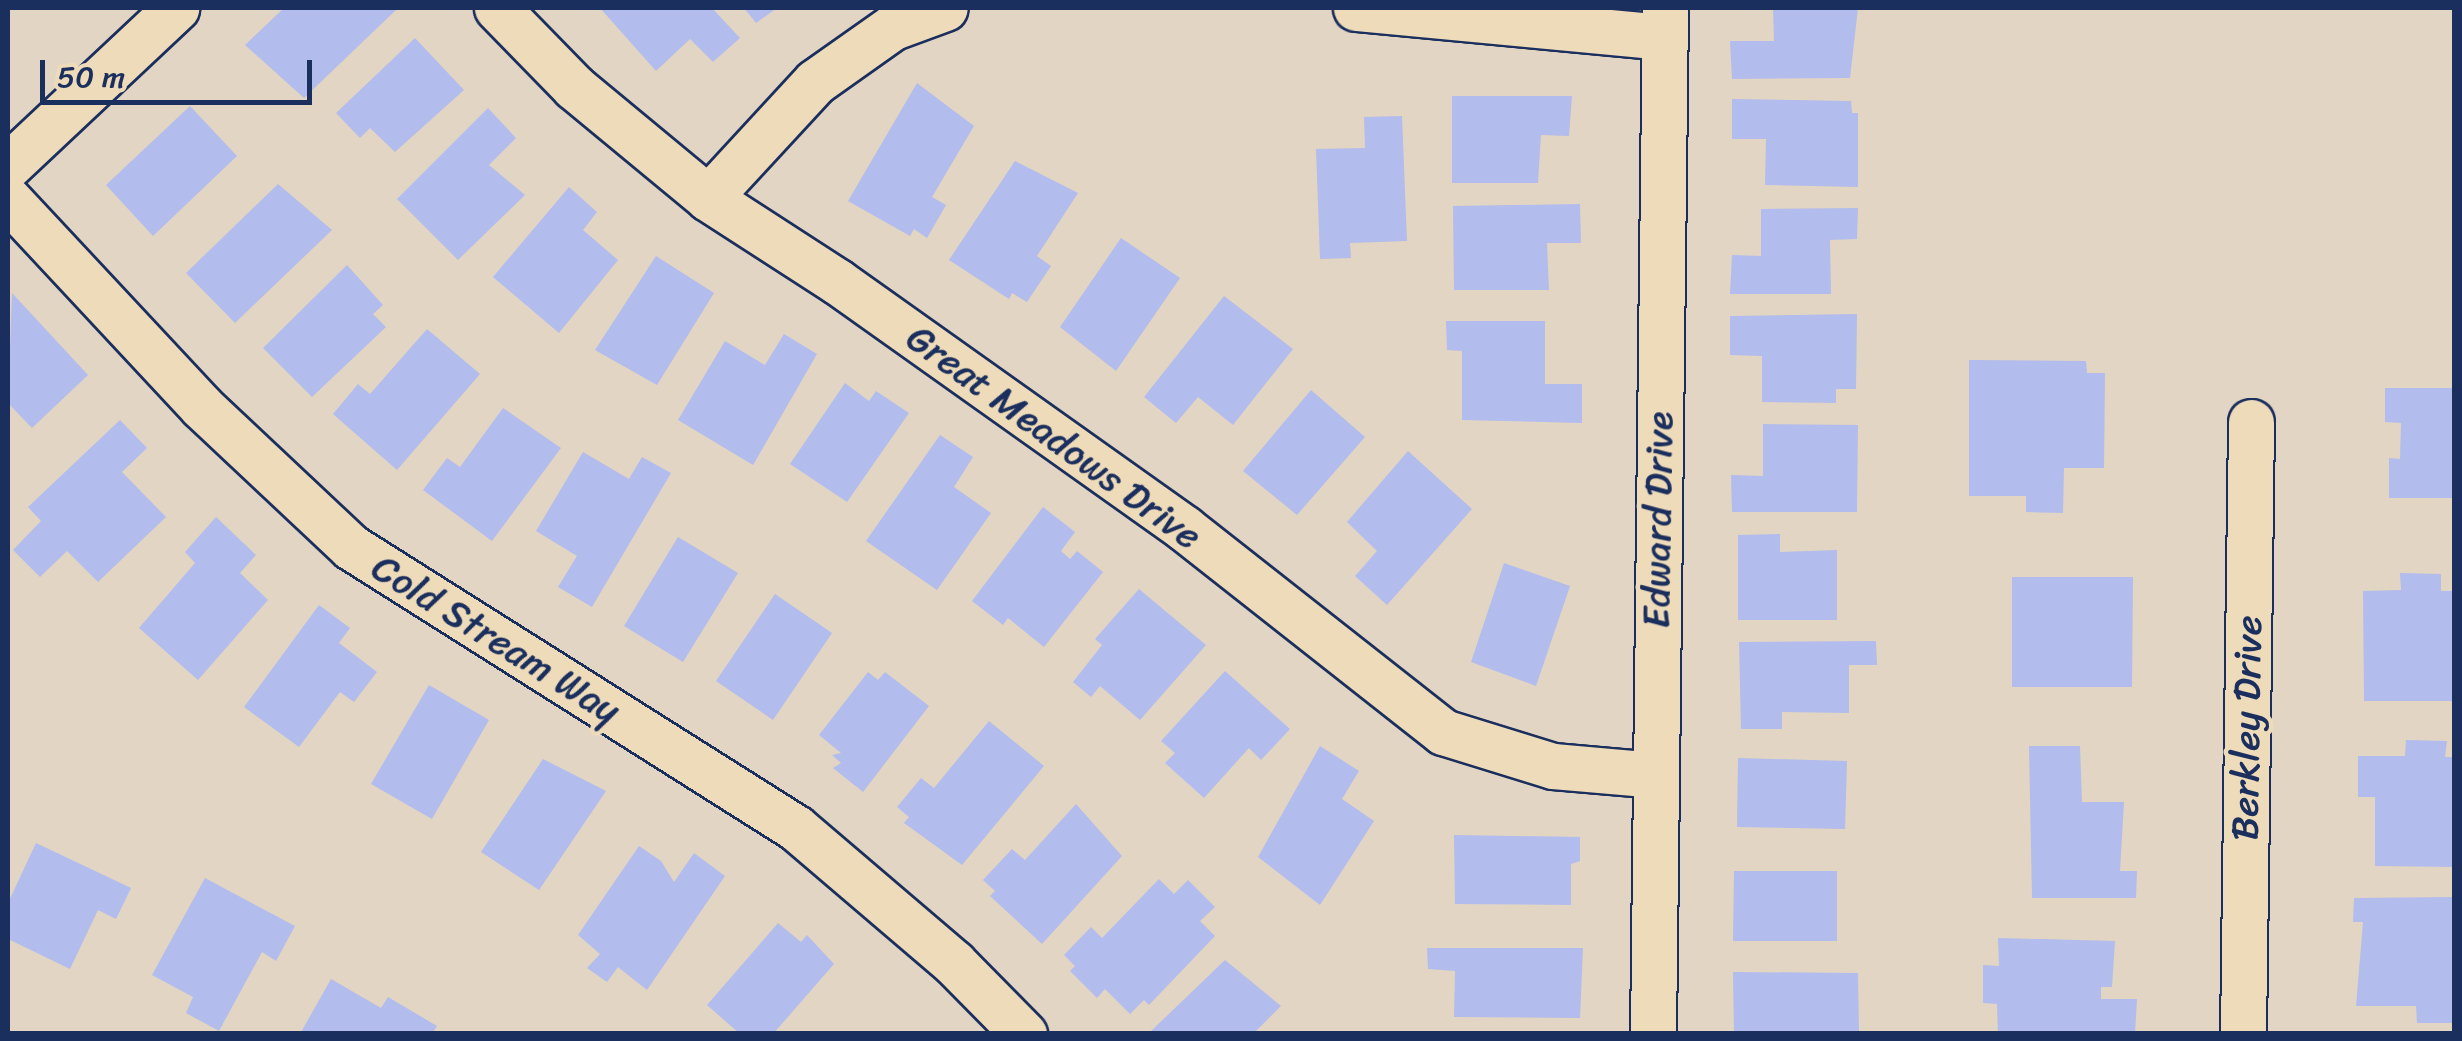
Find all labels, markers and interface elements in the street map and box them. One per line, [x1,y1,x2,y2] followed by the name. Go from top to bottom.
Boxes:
[45,40,318,102] scale bar
[57,50,125,104] text: 50 m
[899,316,1209,558] street label: Great Meadows Drive
[1633,411,1683,629] street label: Edward Drive
[363,544,629,734] street label: Cold Stream Way
[2222,615,2272,841] street label: Berkley Drive

